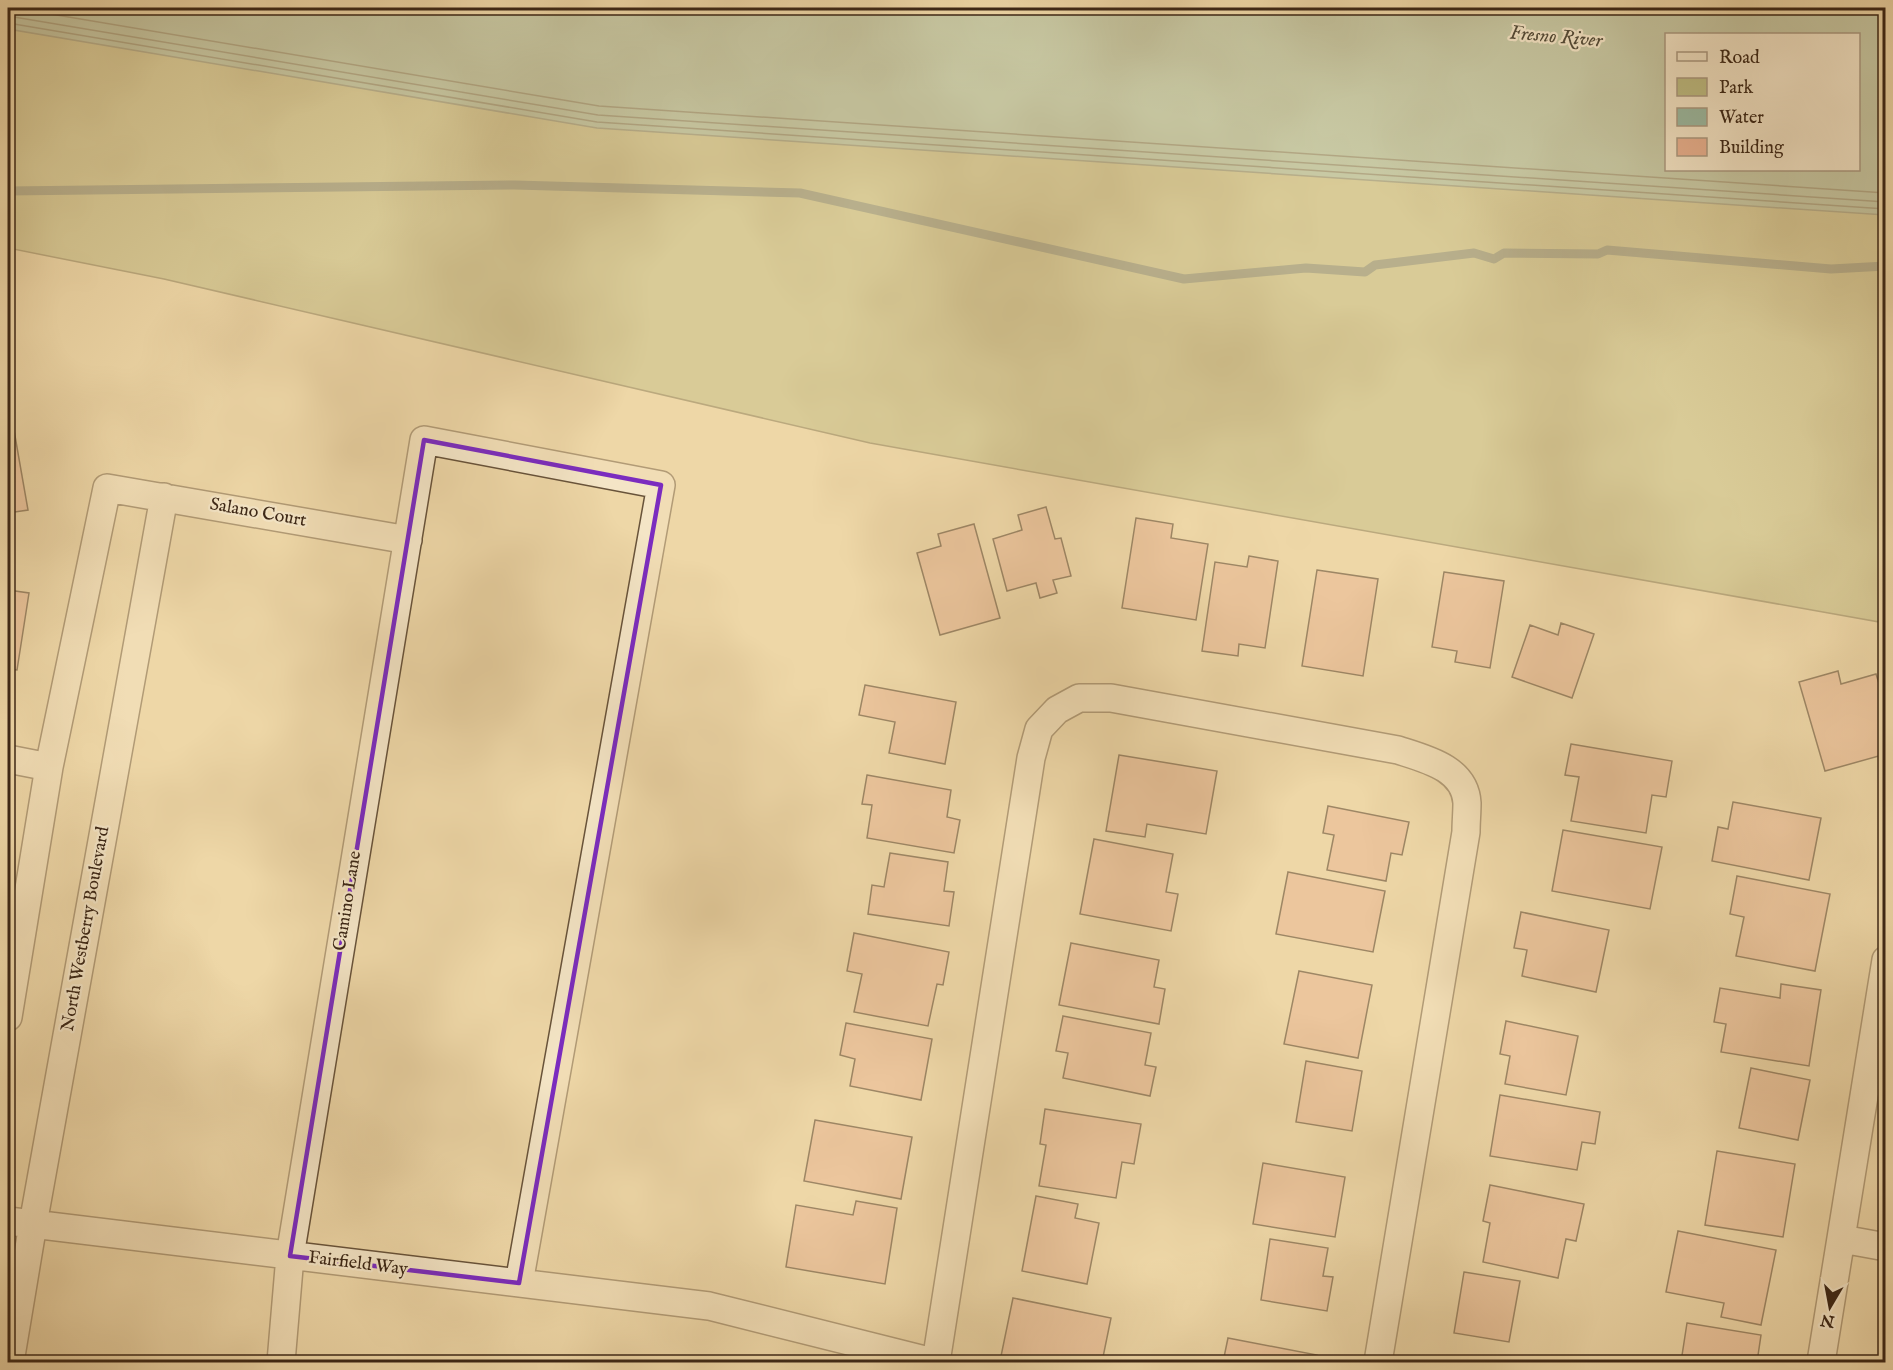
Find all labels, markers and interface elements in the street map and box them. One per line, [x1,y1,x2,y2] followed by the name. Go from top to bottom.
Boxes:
[1509,21,1604,54] water label: Fresno River
[1665,33,1860,171] legend
[1719,47,1760,70] text: Road
[1719,77,1754,100] text: Park
[1719,107,1764,130] text: Water
[1719,137,1784,160] text: Building
[208,493,308,533] street label: Salano Court
[57,824,115,1033] street label: North Westberry Boulevard
[329,849,367,953] street label: Camino Lane
[307,1246,409,1282] street label: Fairfield Way
[1800,1277,1860,1337] north arrow
[1819,1309,1837,1331] text: N

